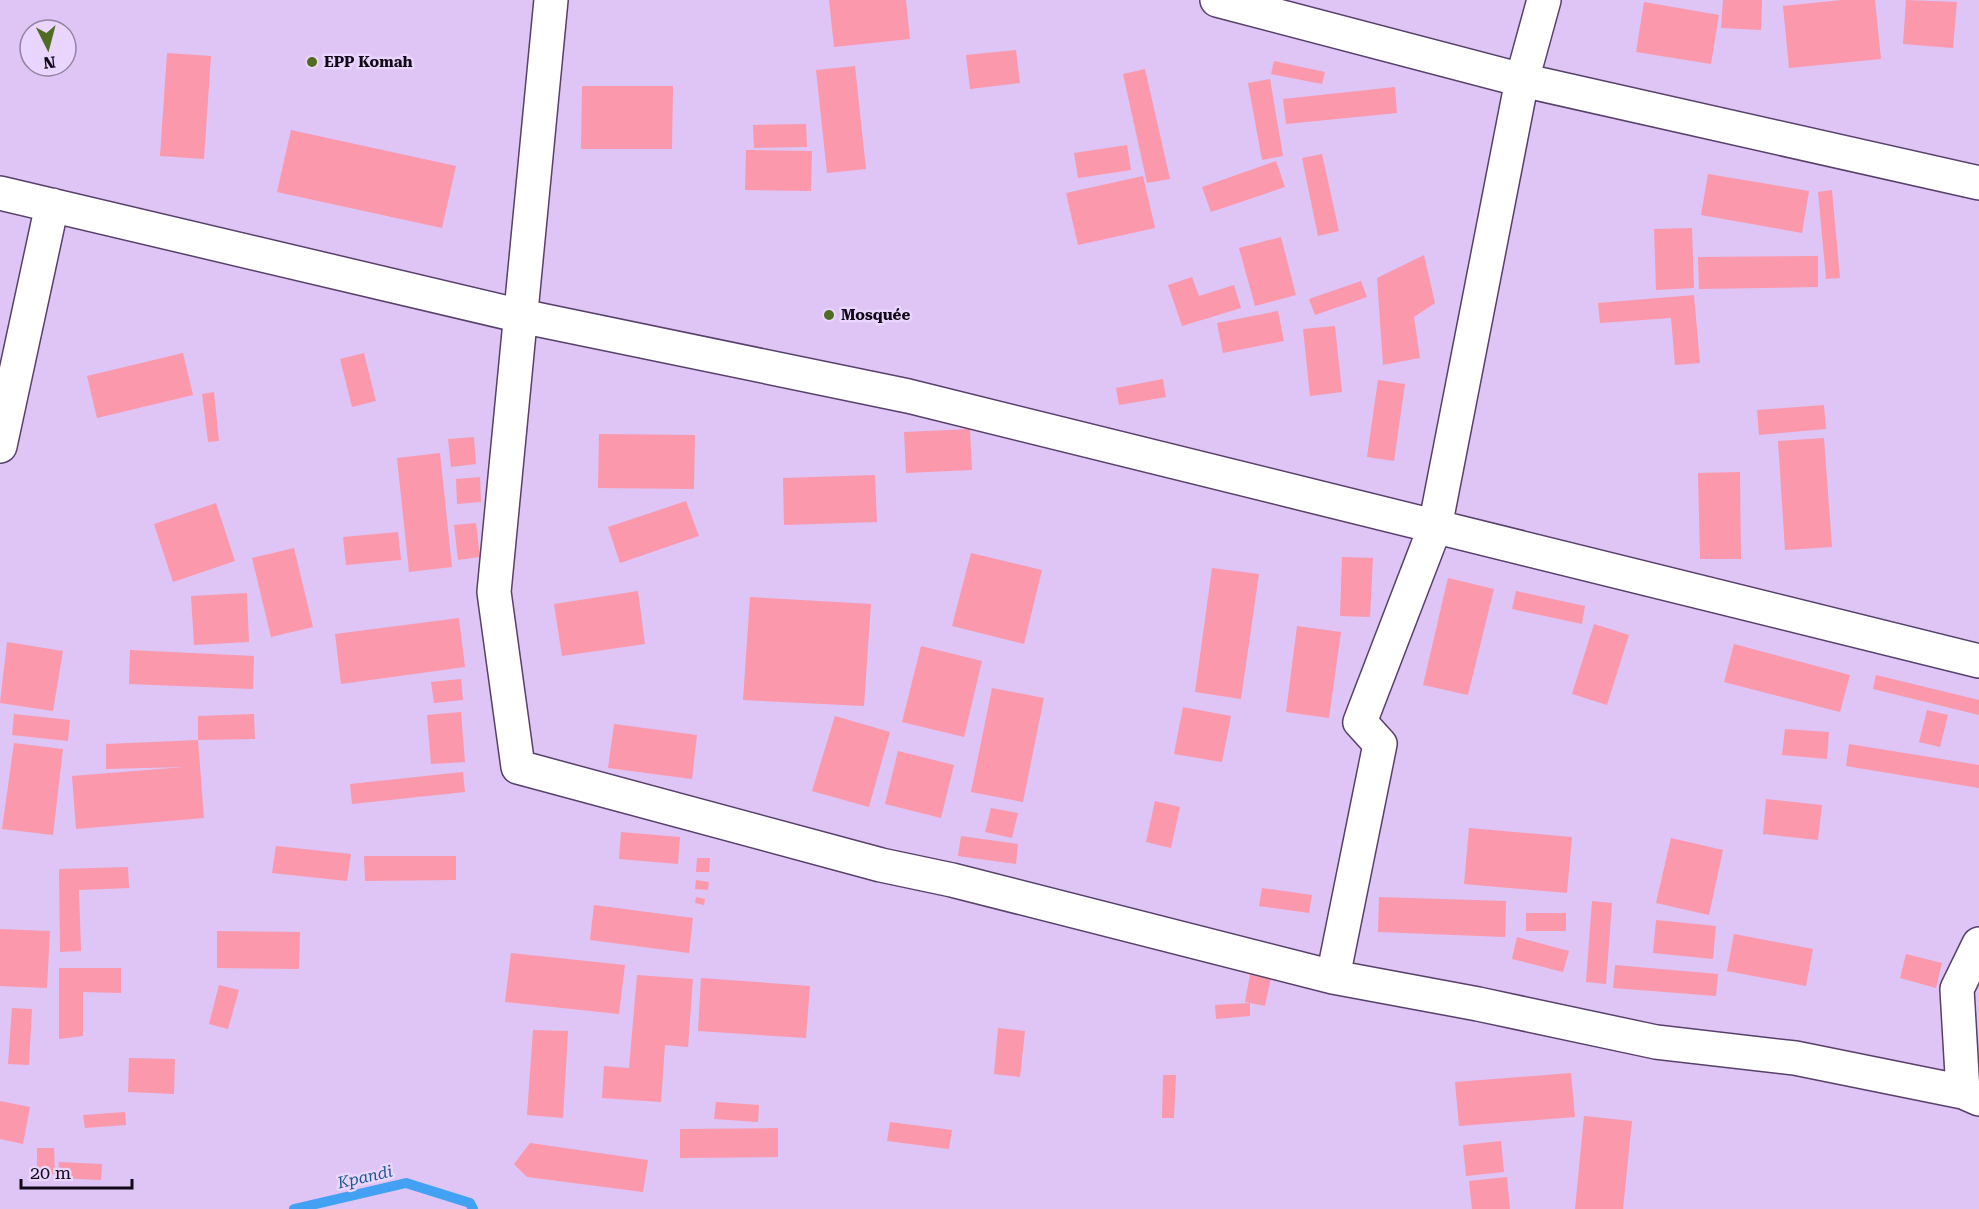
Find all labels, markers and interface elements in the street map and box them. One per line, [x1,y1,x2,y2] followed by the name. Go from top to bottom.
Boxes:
[18,18,78,78] north arrow
[42,52,57,73] text: N
[324,53,413,71] place label: EPP Komah
[305,55,319,69] marker: EPP Komah
[841,306,910,324] place label: Mosquée
[822,308,836,322] marker: Mosquée
[21,1152,132,1190] scale bar
[335,1161,394,1193] water label: Kpandi
[30,1162,71,1183] text: 20 m

